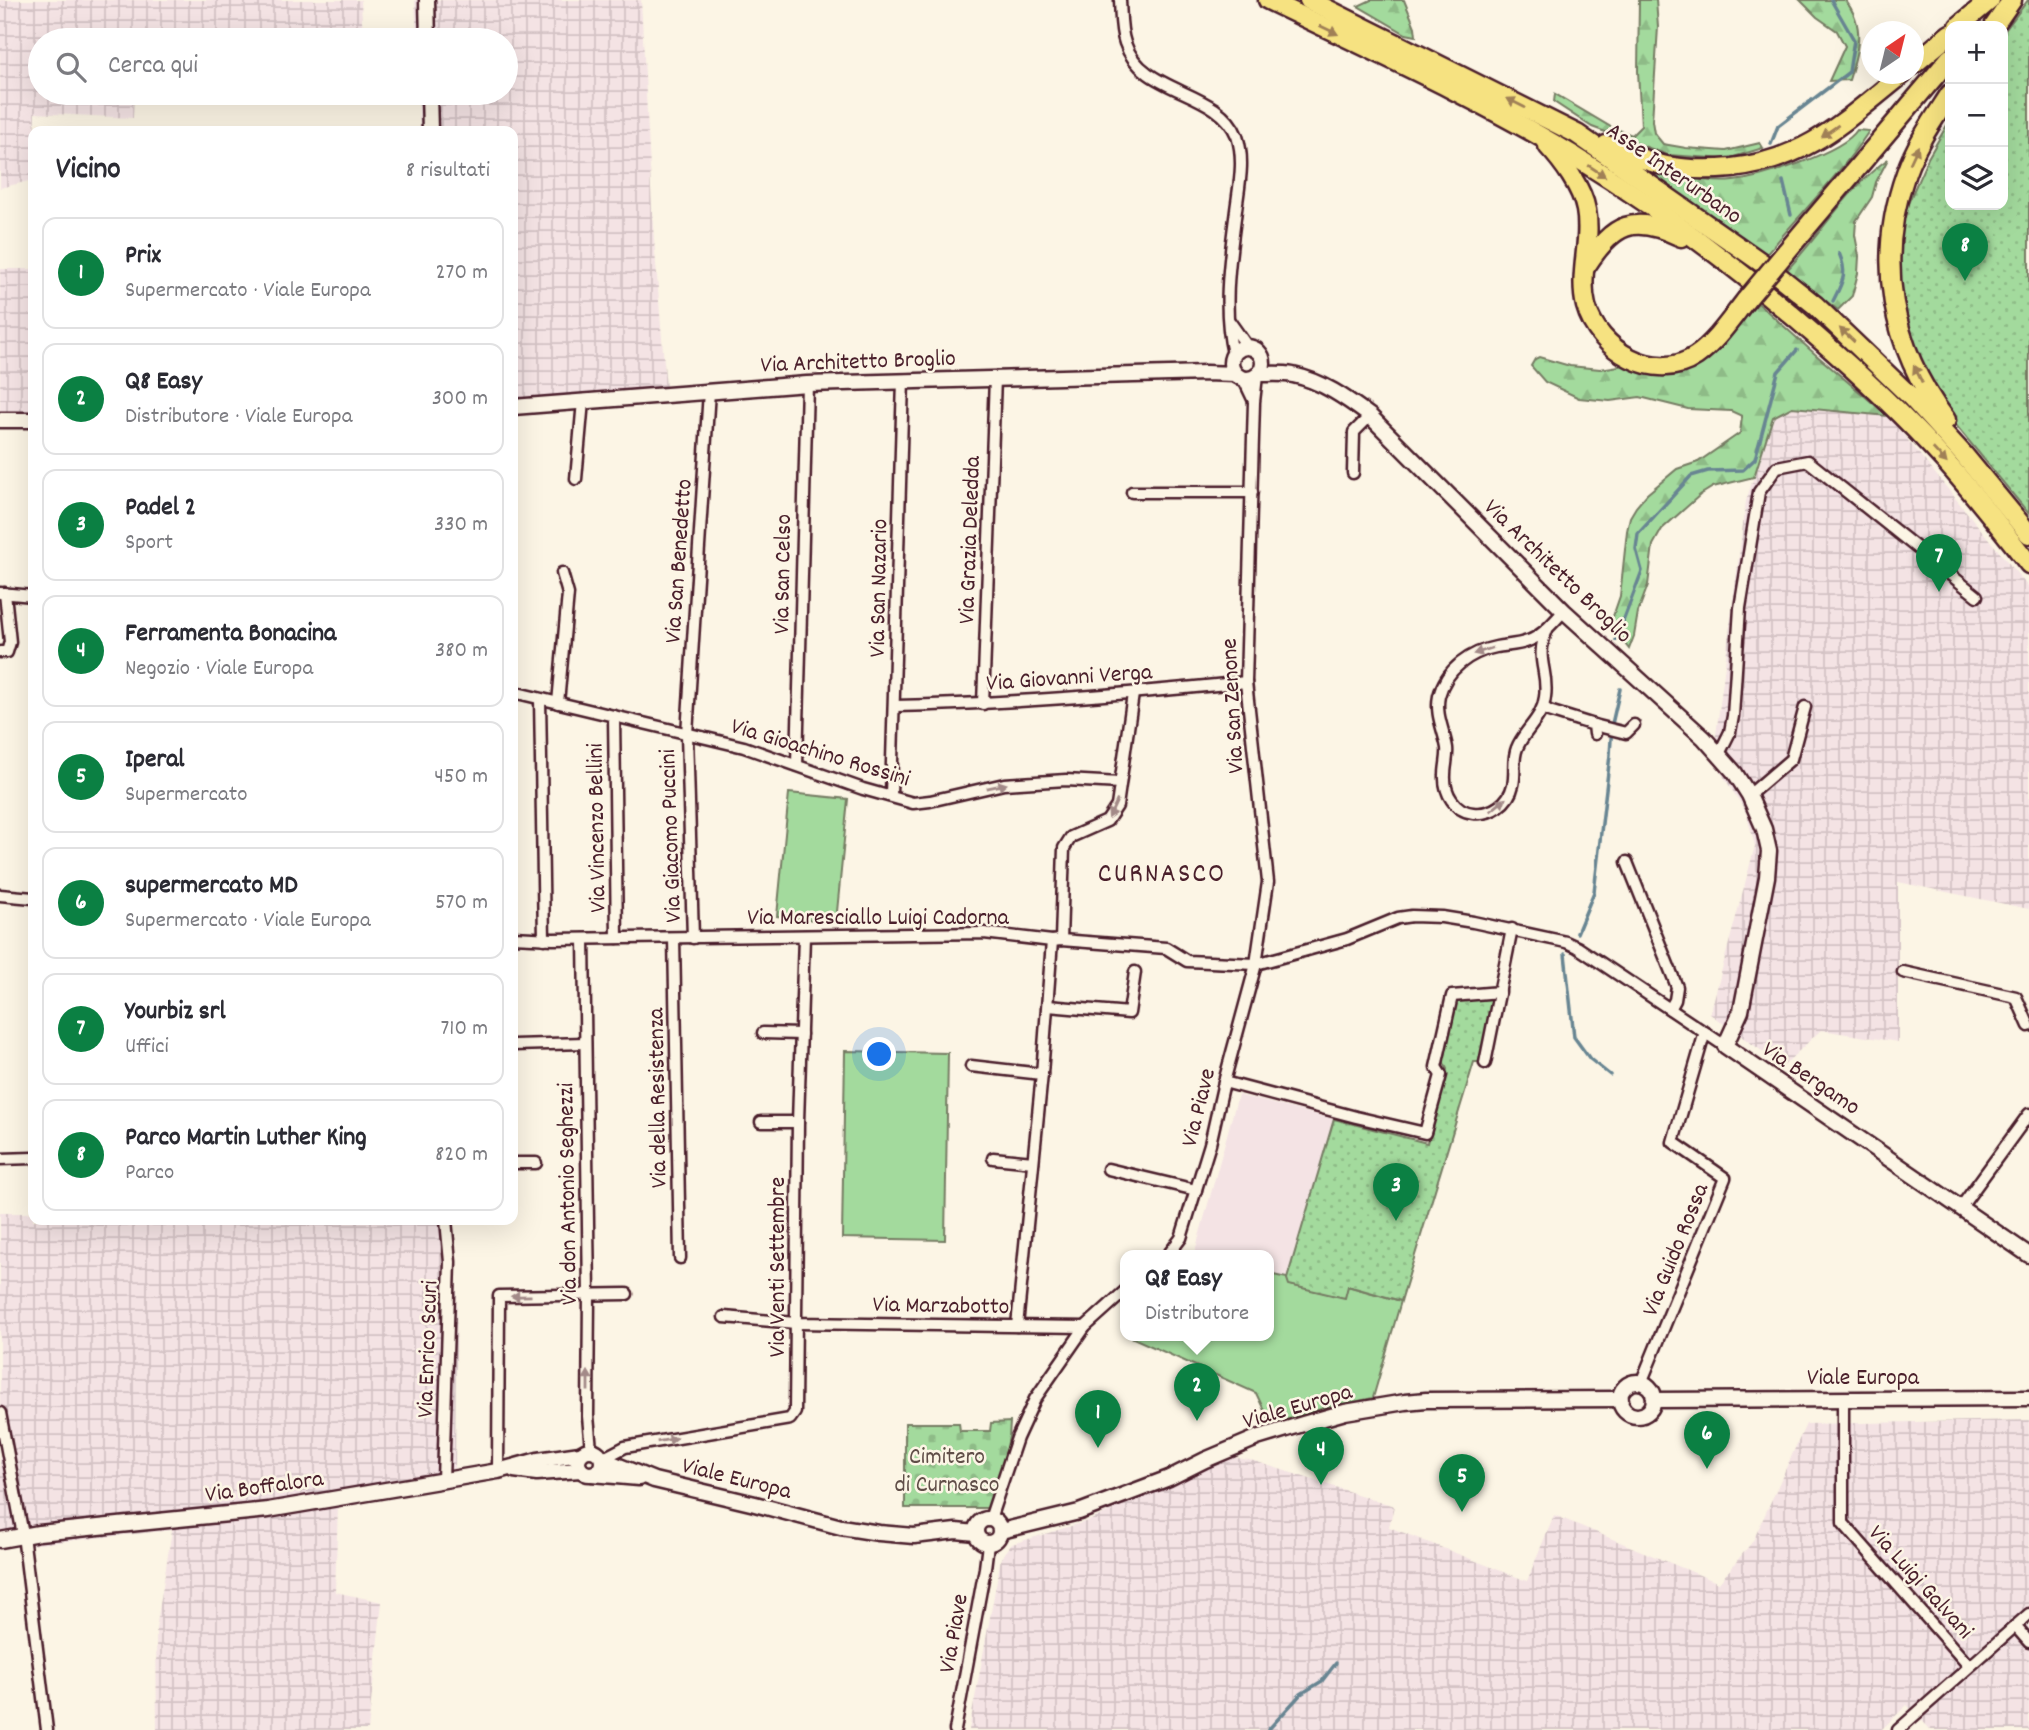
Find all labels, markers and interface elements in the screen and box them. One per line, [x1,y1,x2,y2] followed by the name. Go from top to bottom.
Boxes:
[1861,21,1924,84] north arrow
[1945,21,2008,210] map controls
[1945,21,2008,84] button: +
[1319,24,1339,36] one-way arrow
[28,28,518,105] search box
[52,48,90,86] icon: search
[108,48,198,85] text: Cerca qui
[1945,84,2008,147] button: −
[1506,98,1526,110] one-way arrow
[1598,115,1748,234] street label: Asse Interurbano
[1821,124,1839,138] one-way arrow
[1909,145,1920,165] one-way arrow
[1945,147,2008,210] button: layers
[56,150,121,193] text: Vicino
[406,155,490,188] text: 8 risultati
[1587,164,1606,177] one-way arrow
[1942,223,1988,281] pin: 8
[125,238,161,275] text: Prix
[78,257,84,290] text: 1
[436,257,488,290] text: 270 m
[125,275,371,308] text: Supermercato · Viale Europa
[1838,327,1856,343] one-way arrow
[760,343,956,383] street label: Via Architetto Broglio
[125,364,202,401] text: Q8 Easy
[1913,364,1924,384] one-way arrow
[76,383,86,416] text: 2
[432,383,488,416] text: 300 m
[125,401,352,434] text: Distributore · Viale Europa
[1931,447,1947,464] one-way arrow
[951,455,991,625] street label: Via Grazia Deledda
[657,478,703,645] street label: Via San Benedetto
[125,490,196,527] text: Padel 2
[1475,492,1639,652] street label: Via Architetto Broglio
[76,509,86,542] text: 3
[434,509,488,542] text: 330 m
[766,514,802,634] street label: Via San Celso
[862,518,898,658] street label: Via San Nazario
[125,527,173,560] text: Sport
[1916,534,1962,592] pin: 7
[125,616,336,653] text: Ferramenta Bonacina
[76,635,86,668] text: 4
[435,635,488,668] text: 380 m
[1213,637,1255,774] street label: Via San Zenone
[1473,646,1494,657] one-way arrow
[125,653,313,686] text: Negozio · Viale Europa
[985,656,1154,702] street label: Via Giovanni Verga
[726,710,914,797] street label: Via Gioachino Rossini
[125,742,185,779] text: Iperal
[580,743,616,913] street label: Via Vincenzo Bellini
[652,748,692,923] street label: Via Giacomo Puccini
[76,761,86,794] text: 5
[434,761,488,794] text: 450 m
[125,779,248,812] text: Supermercato
[986,780,1008,791] one-way arrow
[1489,797,1507,812] one-way arrow
[1107,798,1119,819] one-way arrow
[1098,856,1226,896] district label: CURNASCO
[125,868,298,905] text: supermercato MD
[75,887,87,920] text: 6
[435,887,488,920] text: 570 m
[747,902,1010,936] street label: Via Maresciallo Luigi Cadorna
[125,905,371,938] text: Supermercato · Viale Europa
[125,994,226,1031] text: Yourbiz srl
[640,1007,678,1188] street label: Via della Resistenza
[77,1013,85,1046] text: 7
[441,1013,488,1046] text: 710 m
[125,1031,169,1064] text: Uffici
[1754,1034,1866,1125] street label: Via Bergamo
[862,1037,896,1071] your location
[1174,1065,1226,1151] street label: Via Piave
[550,1082,588,1305] street label: Via don Antonio Seghezzi
[125,1120,367,1157] text: Parco Martin Luther King
[76,1139,86,1172] text: 8
[435,1139,488,1172] text: 820 m
[125,1157,174,1190] text: Parco
[1373,1163,1419,1221] pin: 3
[762,1177,796,1357] street label: Via Venti Settembre
[1635,1178,1719,1322] street label: Via Guido Rossa
[1120,1250,1274,1341] popup
[1145,1261,1222,1298] text: Q8 Easy
[410,1280,448,1418] street label: Via Enrico Scuri
[872,1289,1010,1325] street label: Via Marzabotto
[509,1290,531,1302] one-way arrow
[1145,1298,1249,1331] text: Distributore
[1807,1362,1920,1396] street label: Viale Europa
[1174,1363,1220,1421] pin: 2
[582,1370,594,1392] one-way arrow
[1239,1376,1357,1440] street label: Viale Europa
[1075,1390,1121,1448] pin: 1
[1684,1411,1730,1469] pin: 6
[1298,1427,1344,1485] pin: 4
[656,1434,678,1445] one-way arrow
[894,1441,1000,1503] park label: Cimitero di Curnasco
[678,1450,795,1510] street label: Viale Europa
[1439,1454,1485,1512] pin: 5
[203,1463,326,1513] street label: Via Boffalora
[1859,1518,1980,1648] street label: Via Luigi Galvani
[931,1591,979,1676] street label: Via Piave

